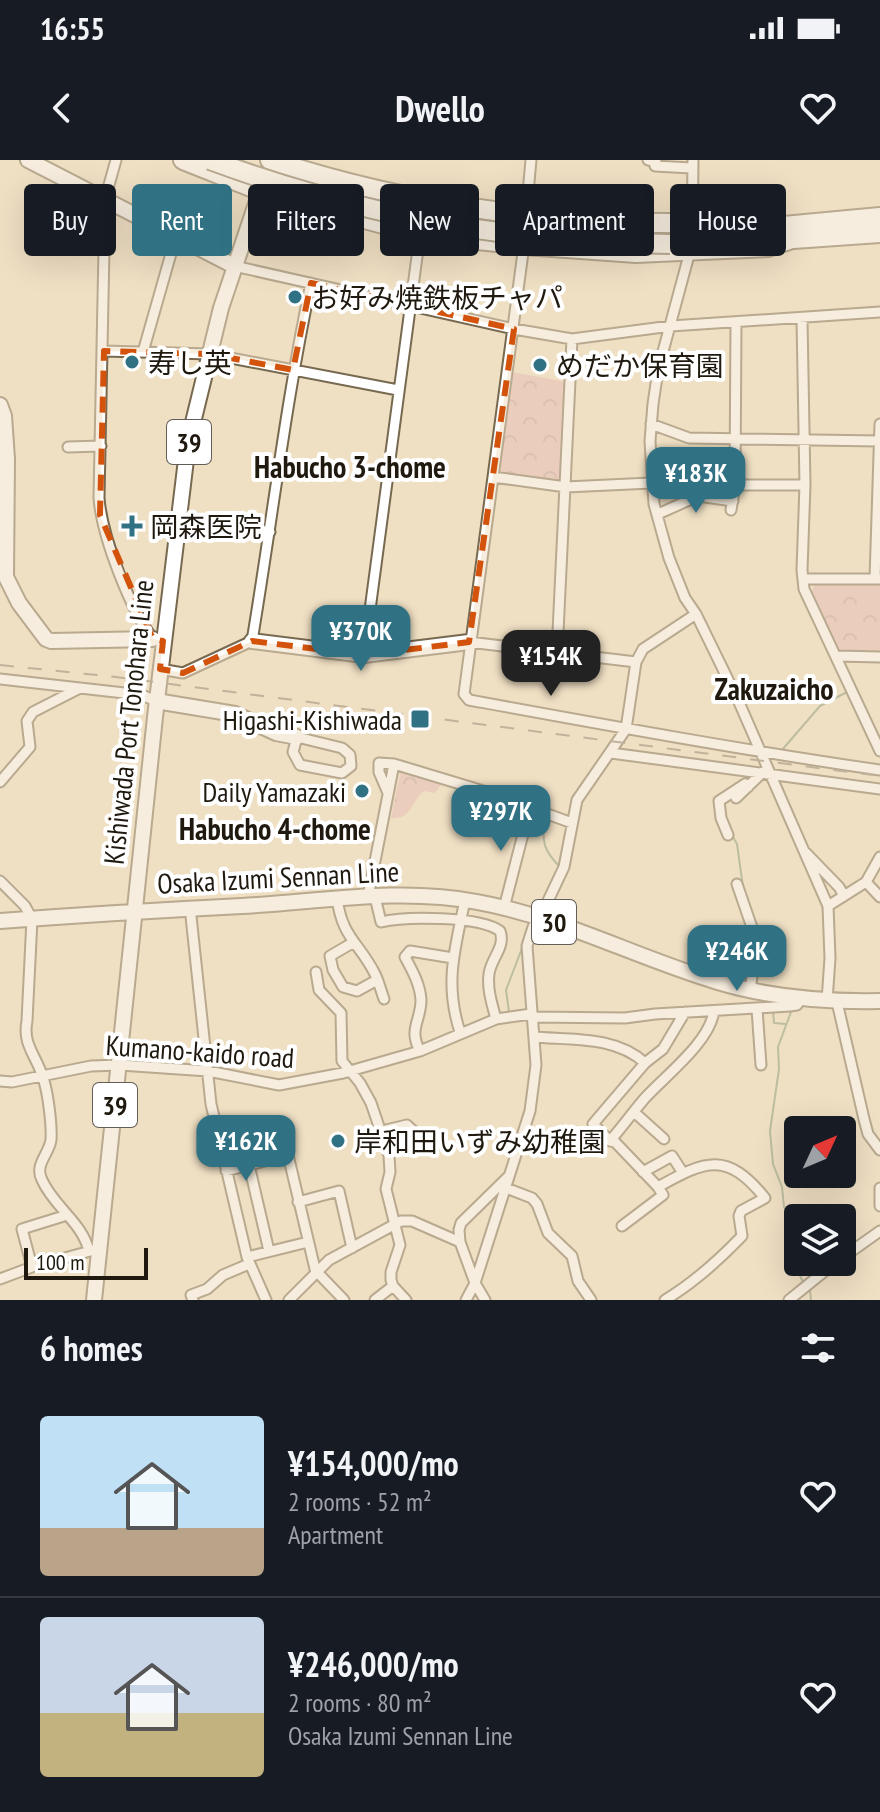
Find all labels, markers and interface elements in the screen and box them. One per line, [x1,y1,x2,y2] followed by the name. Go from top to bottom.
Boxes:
[40,9,105,48] text: 16:55
[395,85,485,132] text: Dwello
[40,86,84,130] icon: back
[796,86,840,130] icon: heart
[24,184,116,256] chip: Buy
[132,184,232,256] chip: Rent
[248,184,364,256] chip: Filters
[380,184,479,256] chip: New
[495,184,654,256] chip: Apartment
[670,184,786,256] chip: House
[311,279,563,316] place label: お好み焼鉄板チャパ
[286,288,304,306] marker: お好み焼鉄板チャパ
[148,344,232,381] place label: 寿し英
[556,347,724,384] place label: めだか保育園
[123,353,141,371] marker: 寿し英
[531,356,549,374] marker: めだか保育園
[167,420,211,464] road number: 39
[254,447,446,486] district label: Habucho 3-chome
[640,447,752,515] pin: ¥183K
[664,456,728,489] text: ¥183K
[150,508,262,545] place label: 岡森医院
[121,515,143,537] marker: 岡森医院
[95,578,161,866] street label: Kishiwada Port Tonohara Line
[305,605,417,673] pin: ¥370K
[329,614,393,647] text: ¥370K
[495,630,607,698] pin: ¥154K
[519,639,583,672] text: ¥154K
[714,669,834,708] district label: Zakuzaicho
[223,701,402,738] place label: Higashi-Kishiwada
[409,708,431,730] marker: Higashi-Kishiwada
[203,773,346,810] place label: Daily Yamazaki
[353,782,371,800] marker: Daily Yamazaki
[445,785,557,853] pin: ¥297K
[469,794,533,827] text: ¥297K
[179,809,371,848] district label: Habucho 4-chome
[156,852,400,902] street label: Osaka Izumi Sennan Line
[532,900,576,944] road number: 30
[681,925,793,993] pin: ¥246K
[705,934,769,967] text: ¥246K
[105,1026,295,1076] street label: Kumano-kaido road
[93,1083,137,1127] road number: 39
[190,1115,302,1183] pin: ¥162K
[784,1116,856,1188] north arrow
[784,1116,856,1276] map controls
[354,1123,606,1160] place label: 岸和田いずみ幼稚園
[214,1124,278,1157] text: ¥162K
[329,1132,347,1150] marker: 岸和田いずみ幼稚園
[784,1204,856,1276] button: layers
[24,1244,148,1280] scale bar
[36,1248,85,1276] text: 100 m
[40,1326,143,1370] text: 6 homes
[796,1326,840,1370] icon: filters
[288,1441,459,1485] text: ¥154,000/mo
[104,1448,200,1544] icon: home
[796,1474,840,1518] icon: heart
[288,1485,432,1518] text: 2 rooms · 52 m²
[288,1518,383,1551] text: Apartment
[288,1642,459,1686] text: ¥246,000/mo
[104,1649,200,1745] icon: home
[796,1675,840,1719] icon: heart
[288,1686,432,1719] text: 2 rooms · 80 m²
[288,1719,513,1752] text: Osaka Izumi Sennan Line

